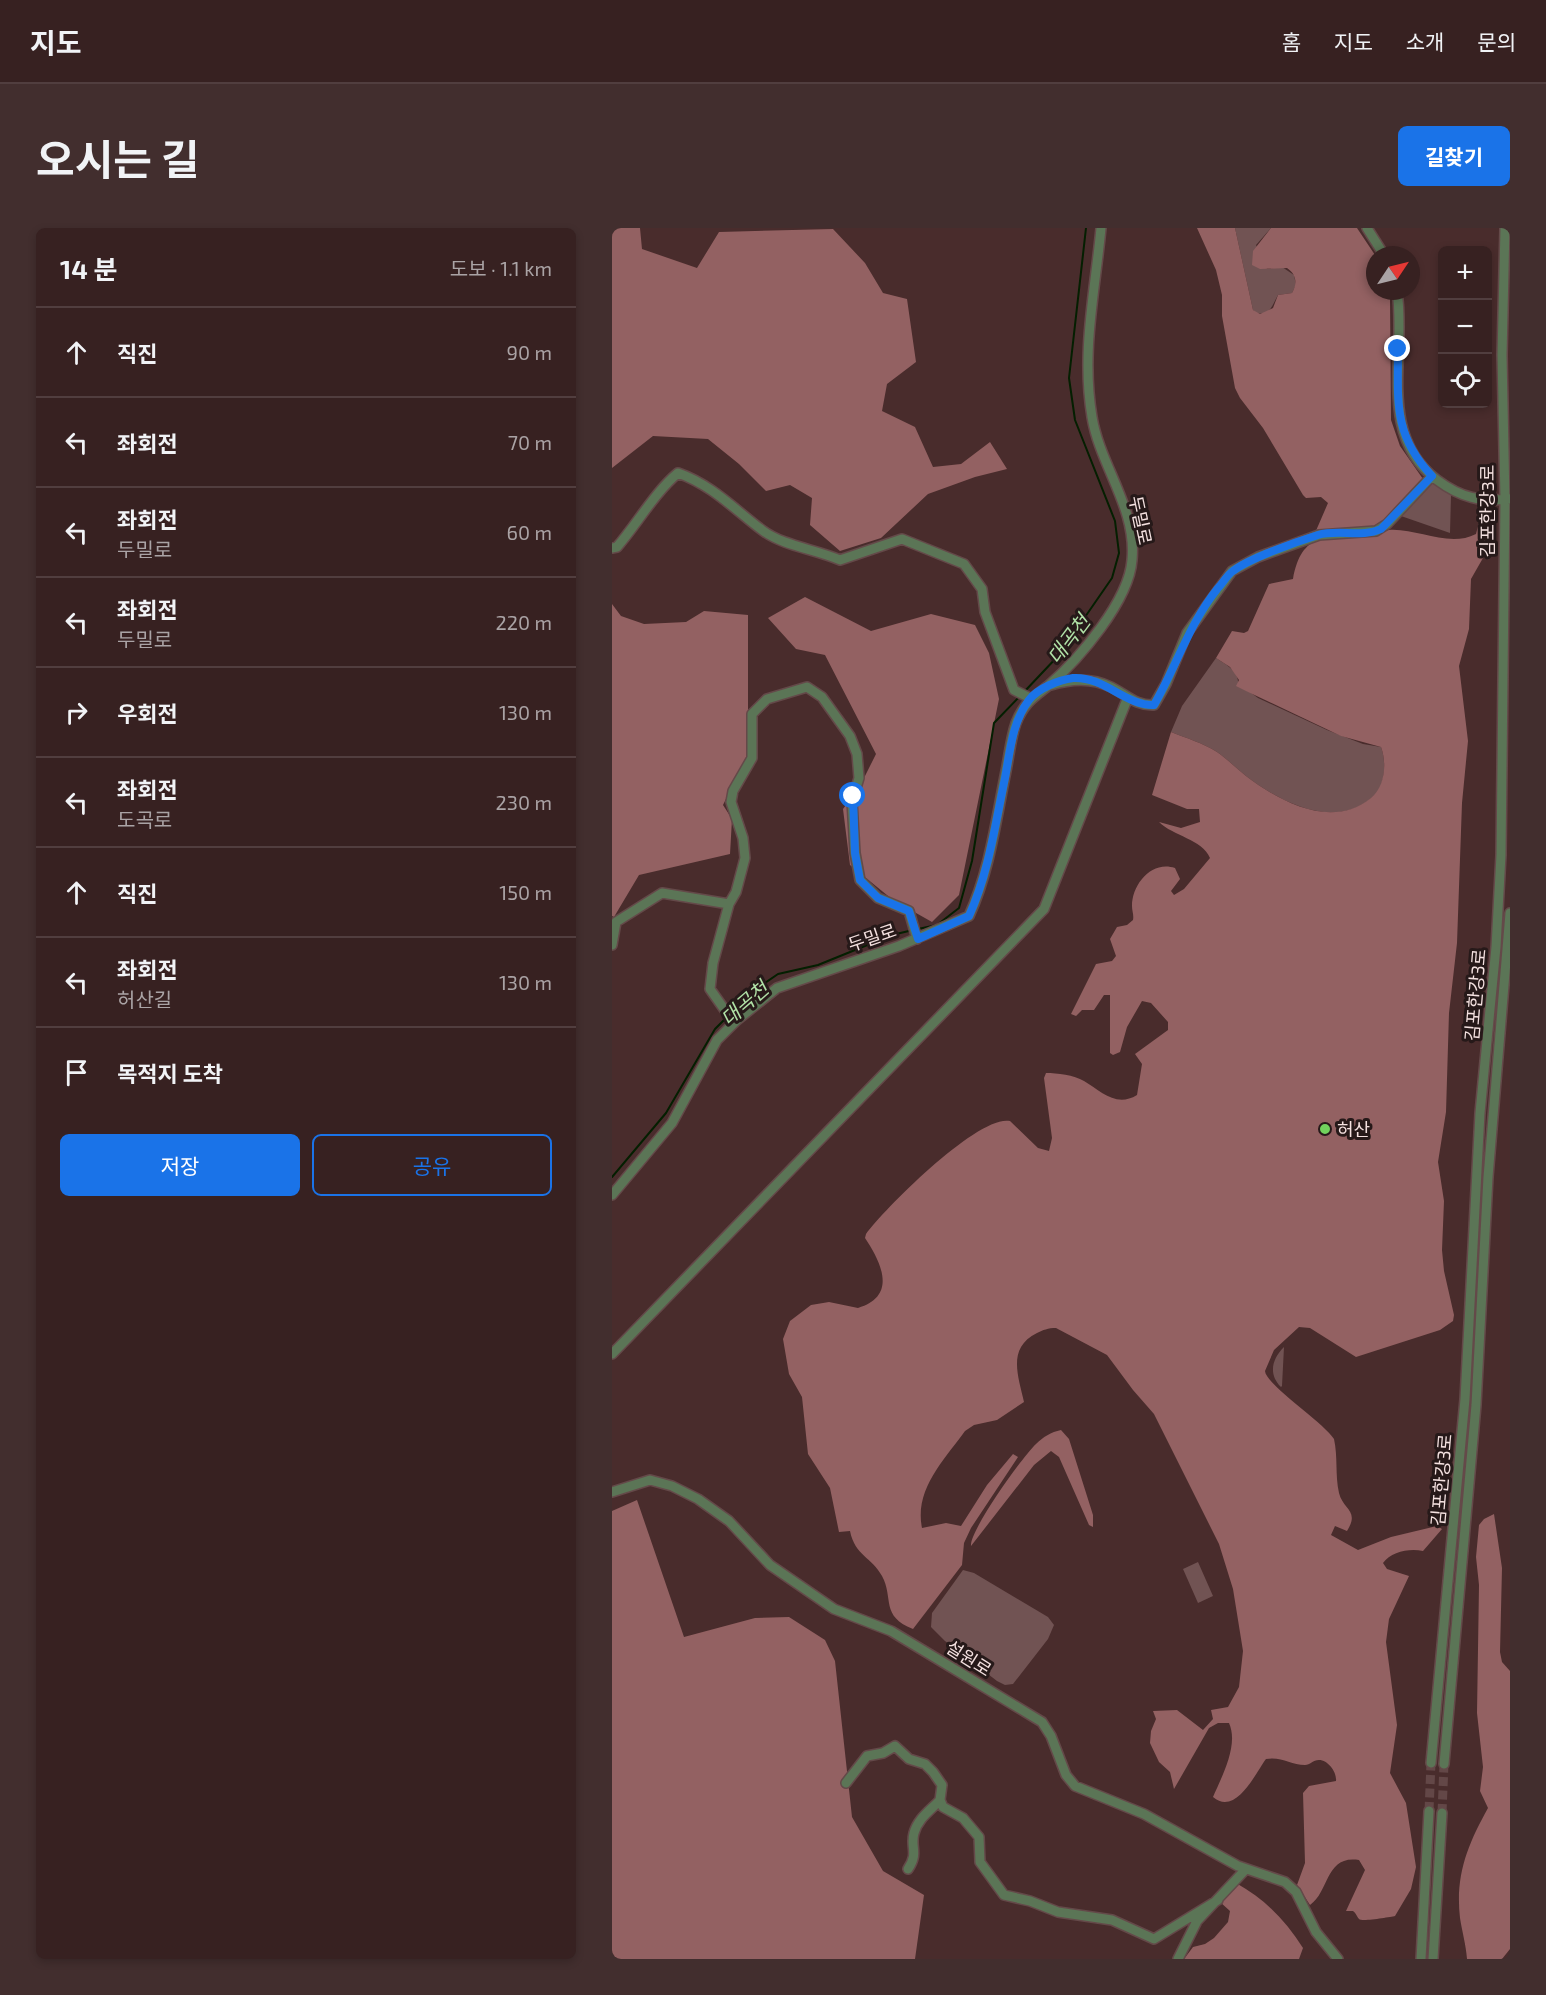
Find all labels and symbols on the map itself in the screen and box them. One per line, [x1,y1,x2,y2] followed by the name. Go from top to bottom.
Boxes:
[1366,246,1420,300] north arrow
[1384,335,1410,361] route end
[1476,465,1498,557] street label: 김포한강3로
[1125,493,1157,547] street label: 두밀로
[1042,608,1096,668] water label: 대곡천
[839,782,865,808] route start
[845,919,899,955] street label: 두밀로
[1460,948,1490,1042] street label: 김포한강3로
[715,974,775,1030] water label: 대곡천
[1337,1118,1370,1140] place label: 허산
[1318,1122,1332,1136] marker: 허산
[1426,1433,1456,1527] street label: 김포한강3로
[942,1636,996,1680] street label: 설원로

